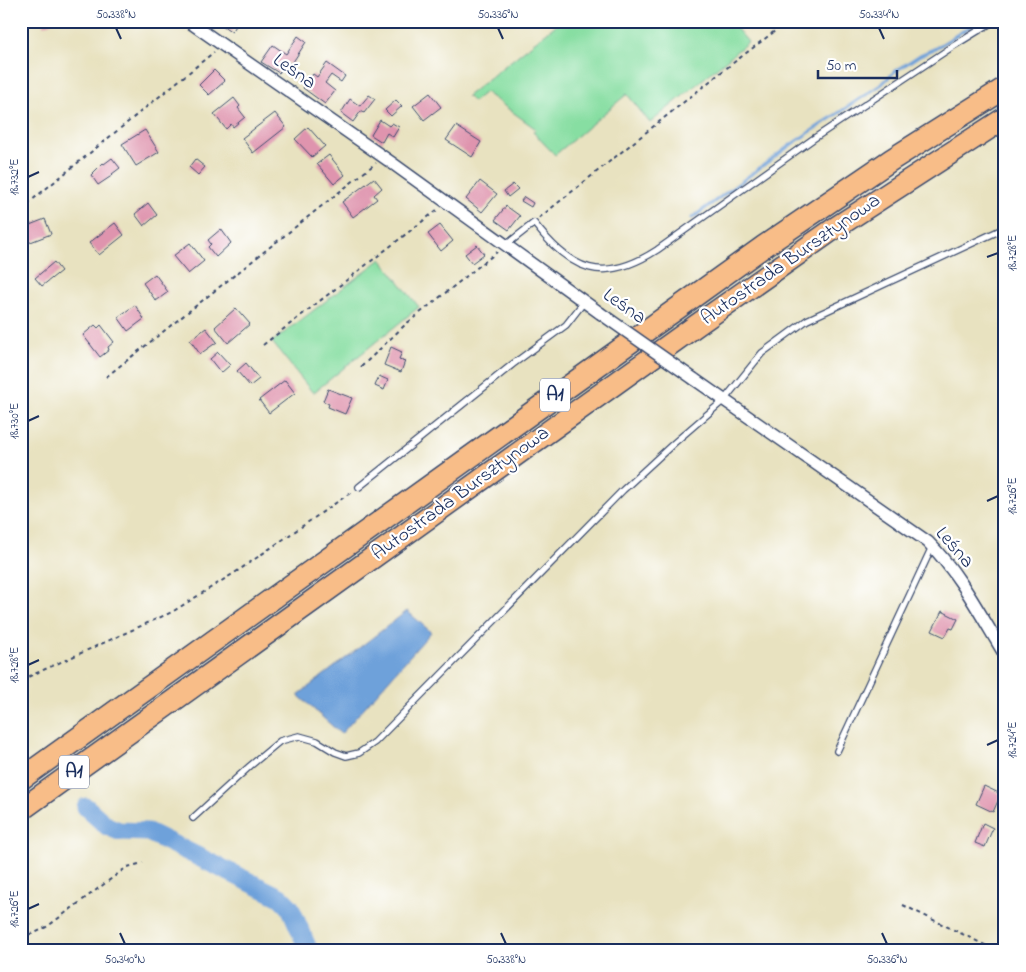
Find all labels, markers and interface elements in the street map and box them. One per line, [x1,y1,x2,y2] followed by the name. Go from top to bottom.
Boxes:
[96,6,136,24] text: 50.338°N
[477,6,519,24] text: 50.336°N
[859,6,899,24] text: 50.334°N
[266,47,322,97] street label: Leśna
[818,48,897,80] scale bar
[826,55,857,77] text: 50 m
[6,158,24,196] text: 18.732°E
[695,187,887,333] street label: Autostrada Bursztynowa
[1004,235,1022,271] text: 18.728°E
[596,282,652,332] street label: Leśna
[540,378,570,412] road number: A1
[6,403,24,439] text: 18.730°E
[366,420,556,568] street label: Autostrada Bursztynowa
[1004,477,1022,515] text: 18.726°E
[928,521,980,575] street label: Leśna
[6,647,24,683] text: 18.728°E
[1004,721,1022,759] text: 18.724°E
[59,756,89,789] road number: A1
[6,890,24,928] text: 18.726°E
[105,951,145,969] text: 50.340°N
[486,951,526,969] text: 50.338°N
[866,951,908,969] text: 50.336°N

